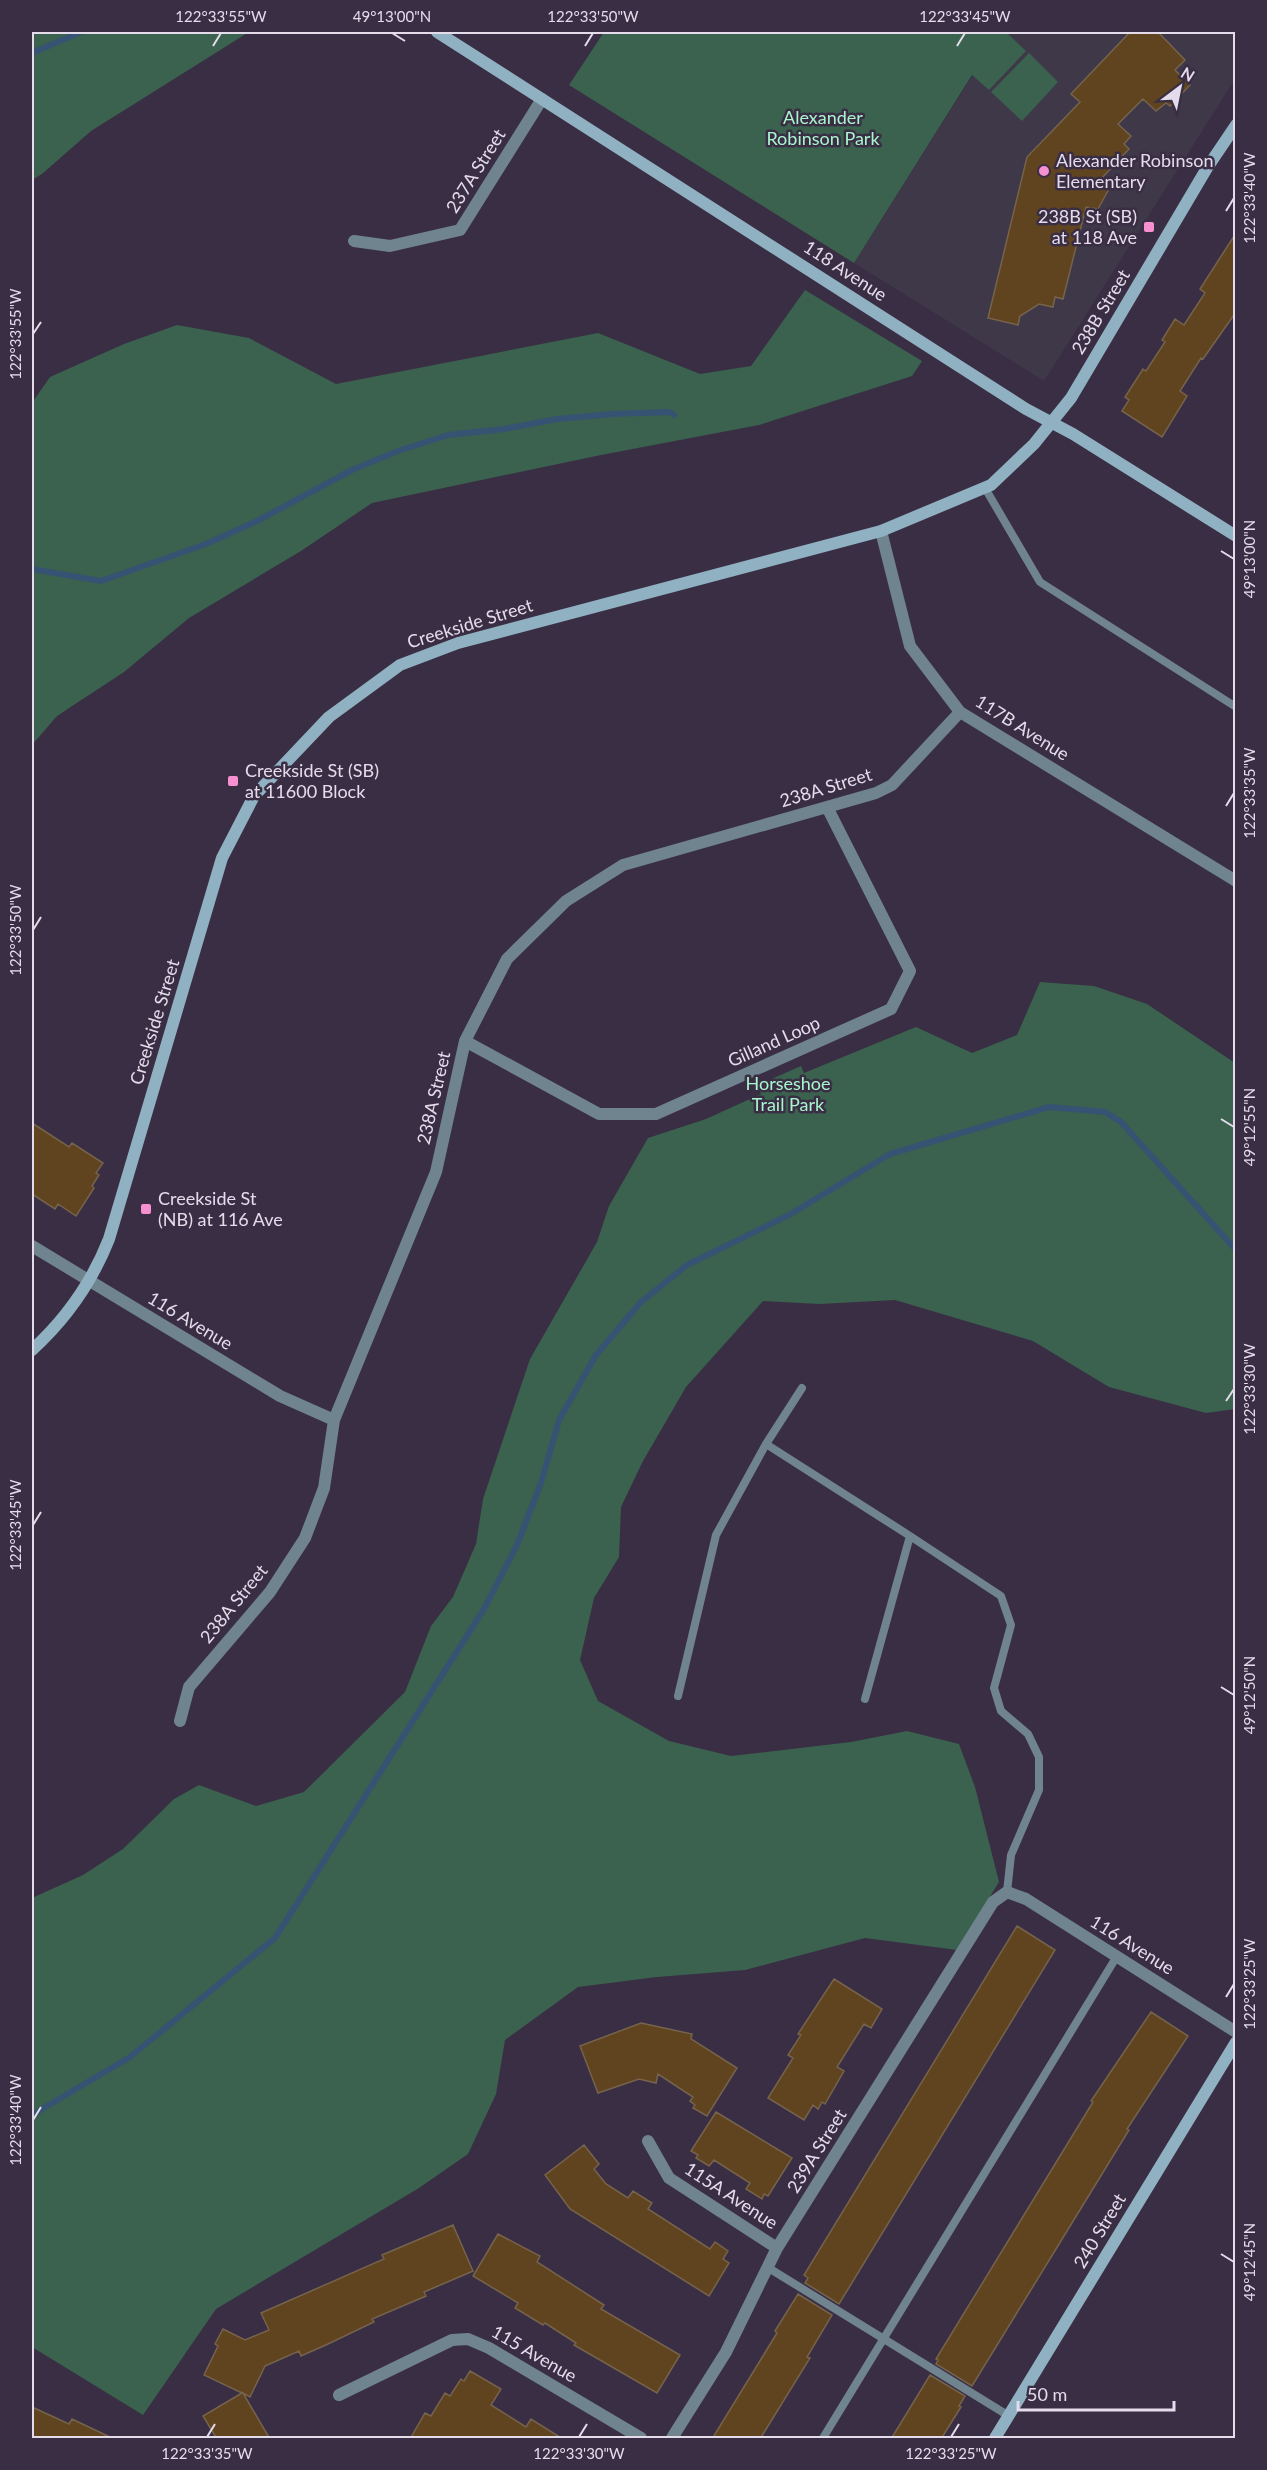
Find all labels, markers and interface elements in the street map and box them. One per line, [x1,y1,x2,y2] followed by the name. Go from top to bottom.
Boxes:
[175,7,267,25] text: 122°33'55"W
[353,7,431,25] text: 49°13'00"N
[547,7,639,25] text: 122°33'50"W
[919,7,1011,25] text: 122°33'45"W
[1150,57,1210,117] north arrow
[1178,63,1198,85] text: N
[766,106,880,149] park label: Alexander Robinson Park
[441,124,510,217] street label: 237A Street
[1056,149,1214,192] place label: Alexander Robinson Elementary
[1240,152,1258,244] text: 122°33'40"W
[1037,164,1051,178] marker: Alexander Robinson Elementary
[1038,205,1137,248] place label: 238B St (SB) at 118 Ave
[1142,220,1156,234] marker: 238B St (SB) at 118 Ave
[800,235,891,305] street label: 118 Avenue
[1066,265,1134,358] street label: 238B Street
[6,288,24,380] text: 122°33'55"W
[1240,520,1258,598] text: 49°13'00"N
[404,593,536,653] street label: Creekside Street
[972,690,1074,765] street label: 117B Avenue
[1240,747,1258,839] text: 122°33'35"W
[245,759,379,802] place label: Creekside St (SB) at 11600 Block
[777,762,875,811] street label: 238A Street
[226,774,240,788] marker: Creekside St (SB) at 11600 Block
[6,884,24,976] text: 122°33'50"W
[125,956,184,1087] street label: Creekside Street
[724,1011,823,1071] street label: Gilland Loop
[412,1049,455,1146] street label: 238A Street
[745,1072,831,1115] park label: Horseshoe Trail Park
[1240,1088,1258,1166] text: 49°12'55"N
[158,1187,283,1230] place label: Creekside St (NB) at 116 Ave
[139,1202,153,1216] marker: Creekside St (NB) at 116 Ave
[144,1286,237,1354] street label: 116 Avenue
[1240,1343,1258,1435] text: 122°33'30"W
[6,1479,24,1571] text: 122°33'45"W
[195,1559,272,1647] street label: 238A Street
[1240,1656,1258,1734] text: 49°12'50"N
[1086,1910,1179,1979] street label: 116 Avenue
[1240,1938,1258,2030] text: 122°33'25"W
[6,2074,24,2166] text: 122°33'40"W
[782,2104,851,2197] street label: 239A Street
[681,2157,782,2233] street label: 115A Avenue
[1068,2189,1130,2272] street label: 240 Street
[1240,2223,1258,2301] text: 49°12'45"N
[488,2320,581,2386] street label: 115 Avenue
[1018,2374,1174,2412] scale bar
[1027,2383,1067,2405] text: 50 m
[161,2444,253,2462] text: 122°33'35"W
[533,2444,625,2462] text: 122°33'30"W
[905,2444,997,2462] text: 122°33'25"W

